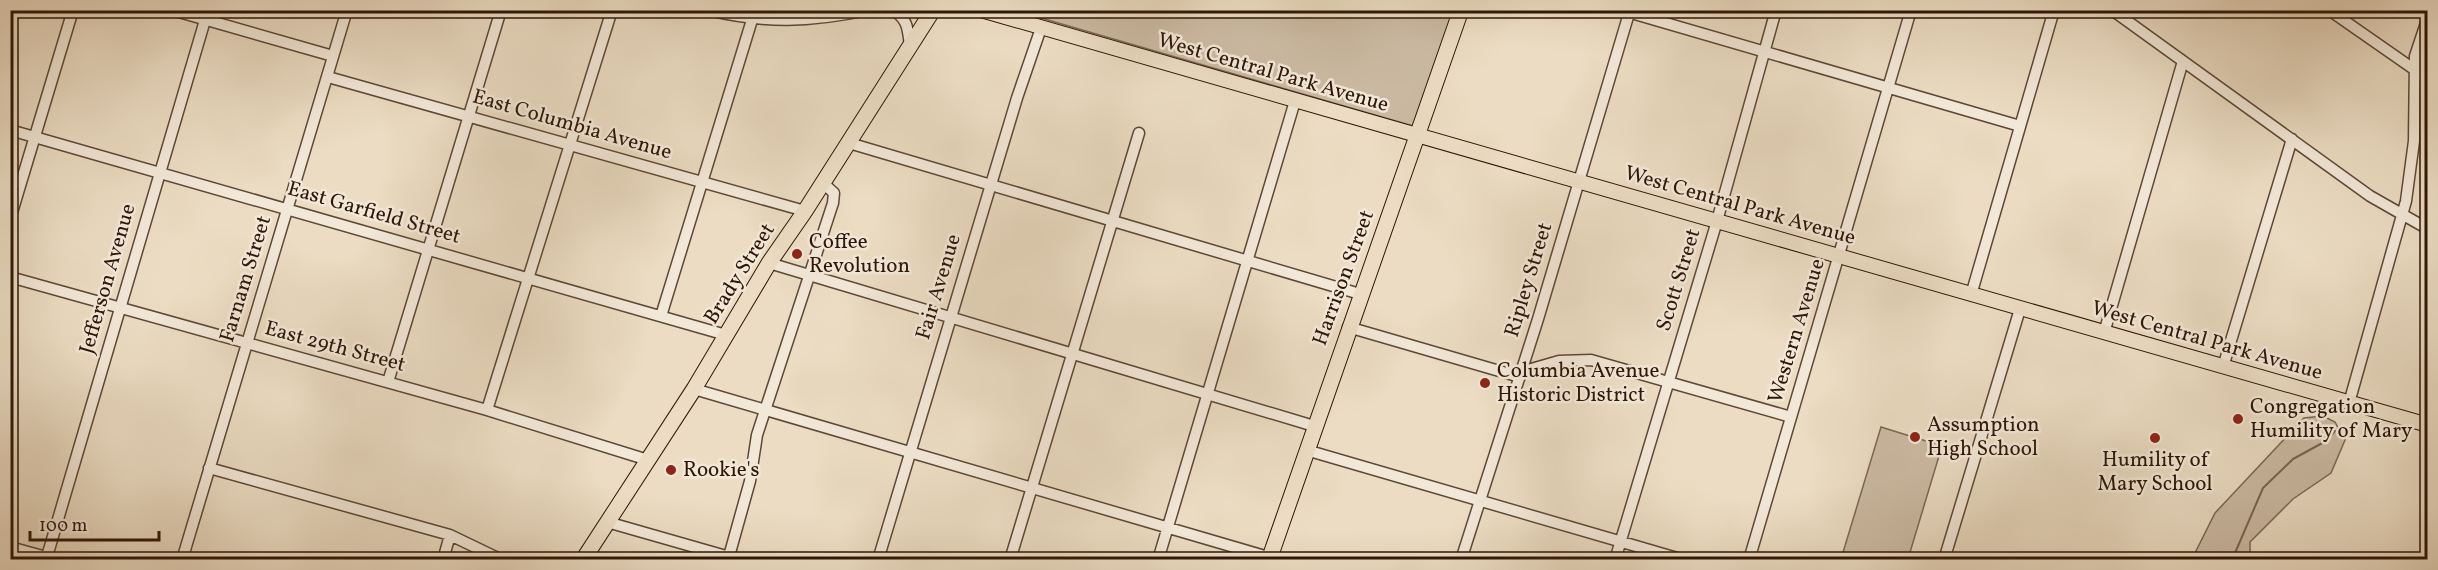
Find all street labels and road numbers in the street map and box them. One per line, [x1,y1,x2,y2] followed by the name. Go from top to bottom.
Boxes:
[1154,26,1392,120] street label: West Central Park Avenue
[469,83,675,167] street label: East Columbia Avenue
[1621,159,1859,253] street label: West Central Park Avenue
[284,174,464,252] street label: East Garfield Street
[73,200,143,358] street label: Jefferson Avenue
[1306,206,1382,350] street label: Harrison Street
[213,212,279,346] street label: Farnam Street
[697,218,783,330] street label: Brady Street
[1498,219,1560,341] street label: Ripley Street
[1650,225,1708,335] street label: Scott Street
[909,231,969,343] street label: Fair Avenue
[1761,255,1833,407] street label: Western Avenue
[2088,294,2326,388] street label: West Central Park Avenue
[261,314,409,380] street label: East 29th Street

